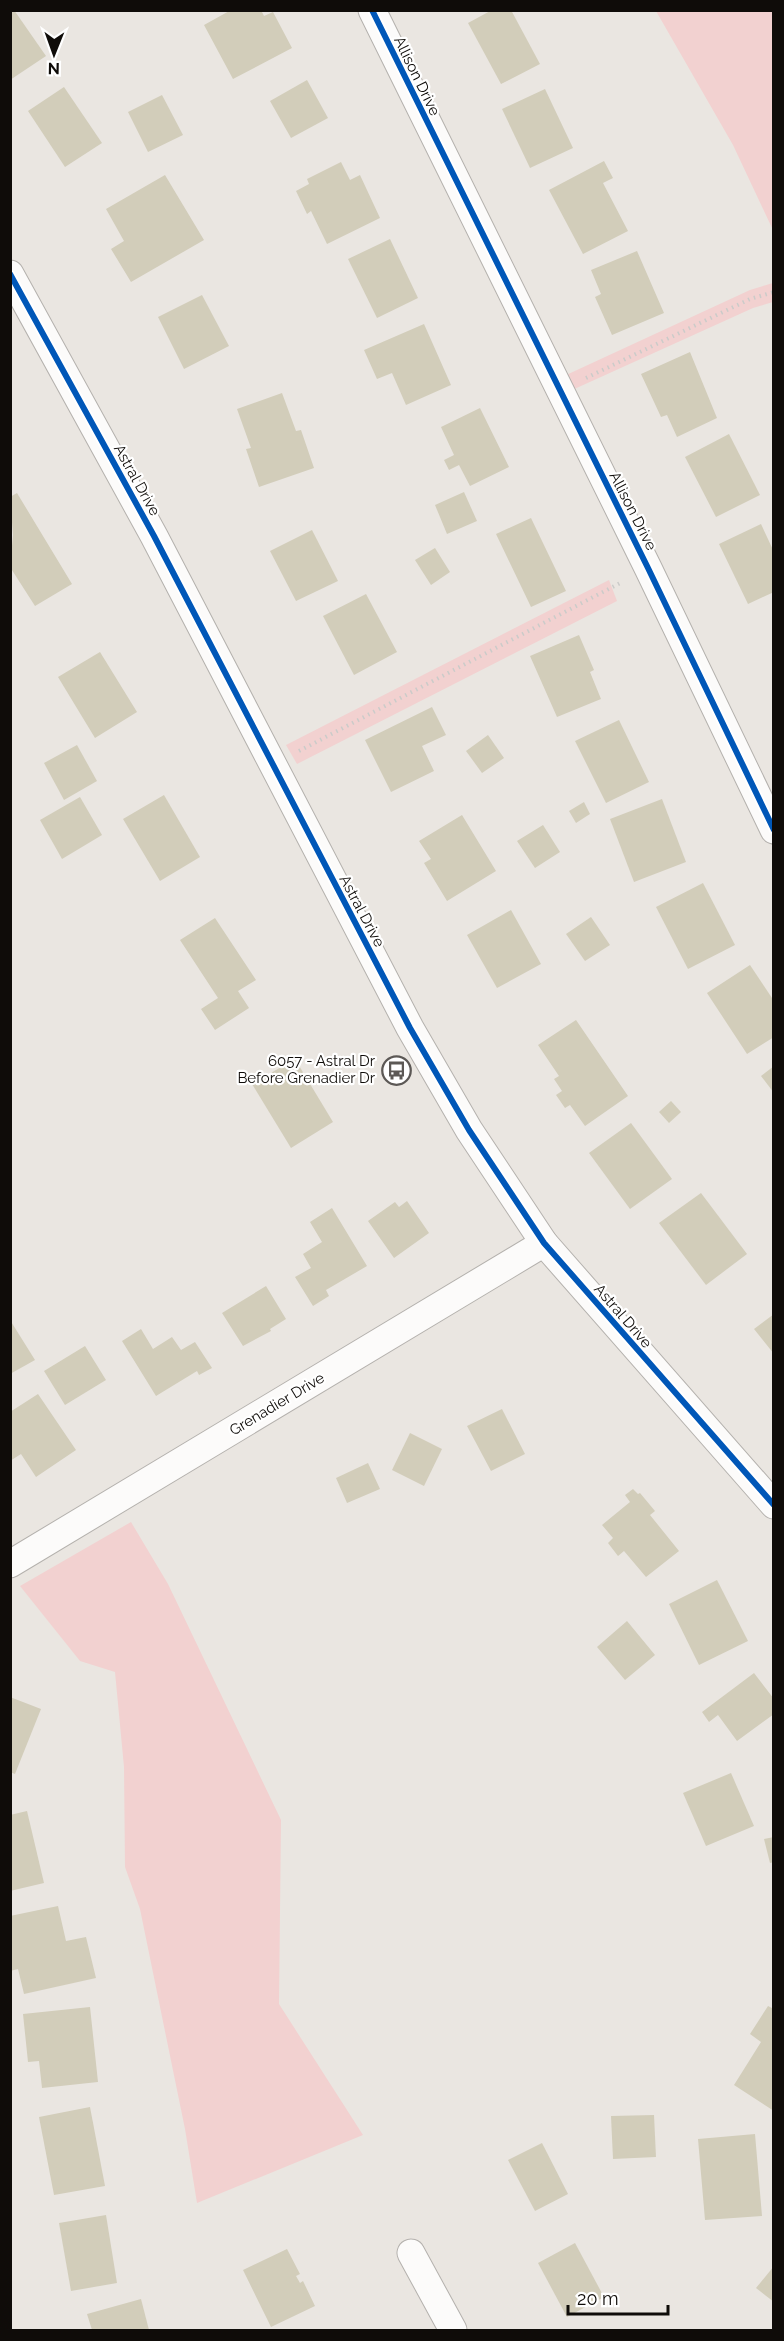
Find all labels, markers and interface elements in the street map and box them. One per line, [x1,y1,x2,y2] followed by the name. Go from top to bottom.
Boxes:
[24,24,84,84] north arrow
[390,33,444,119] street label: Allison Drive
[47,59,60,78] text: N
[110,441,164,519] street label: Astral Drive
[605,469,661,554] street label: Allison Drive
[336,872,389,950] street label: Astral Drive
[237,1052,376,1087] place label: 6057 - Astral Dr Before Grenadier Dr
[380,1054,412,1086] bus stop icon: 6057 - Astral Dr Before Grenadier Dr
[590,1280,656,1352] street label: Astral Drive
[226,1369,328,1439] street label: Grenadier Drive
[568,2278,668,2316] scale bar
[577,2288,619,2309] text: 20 m

